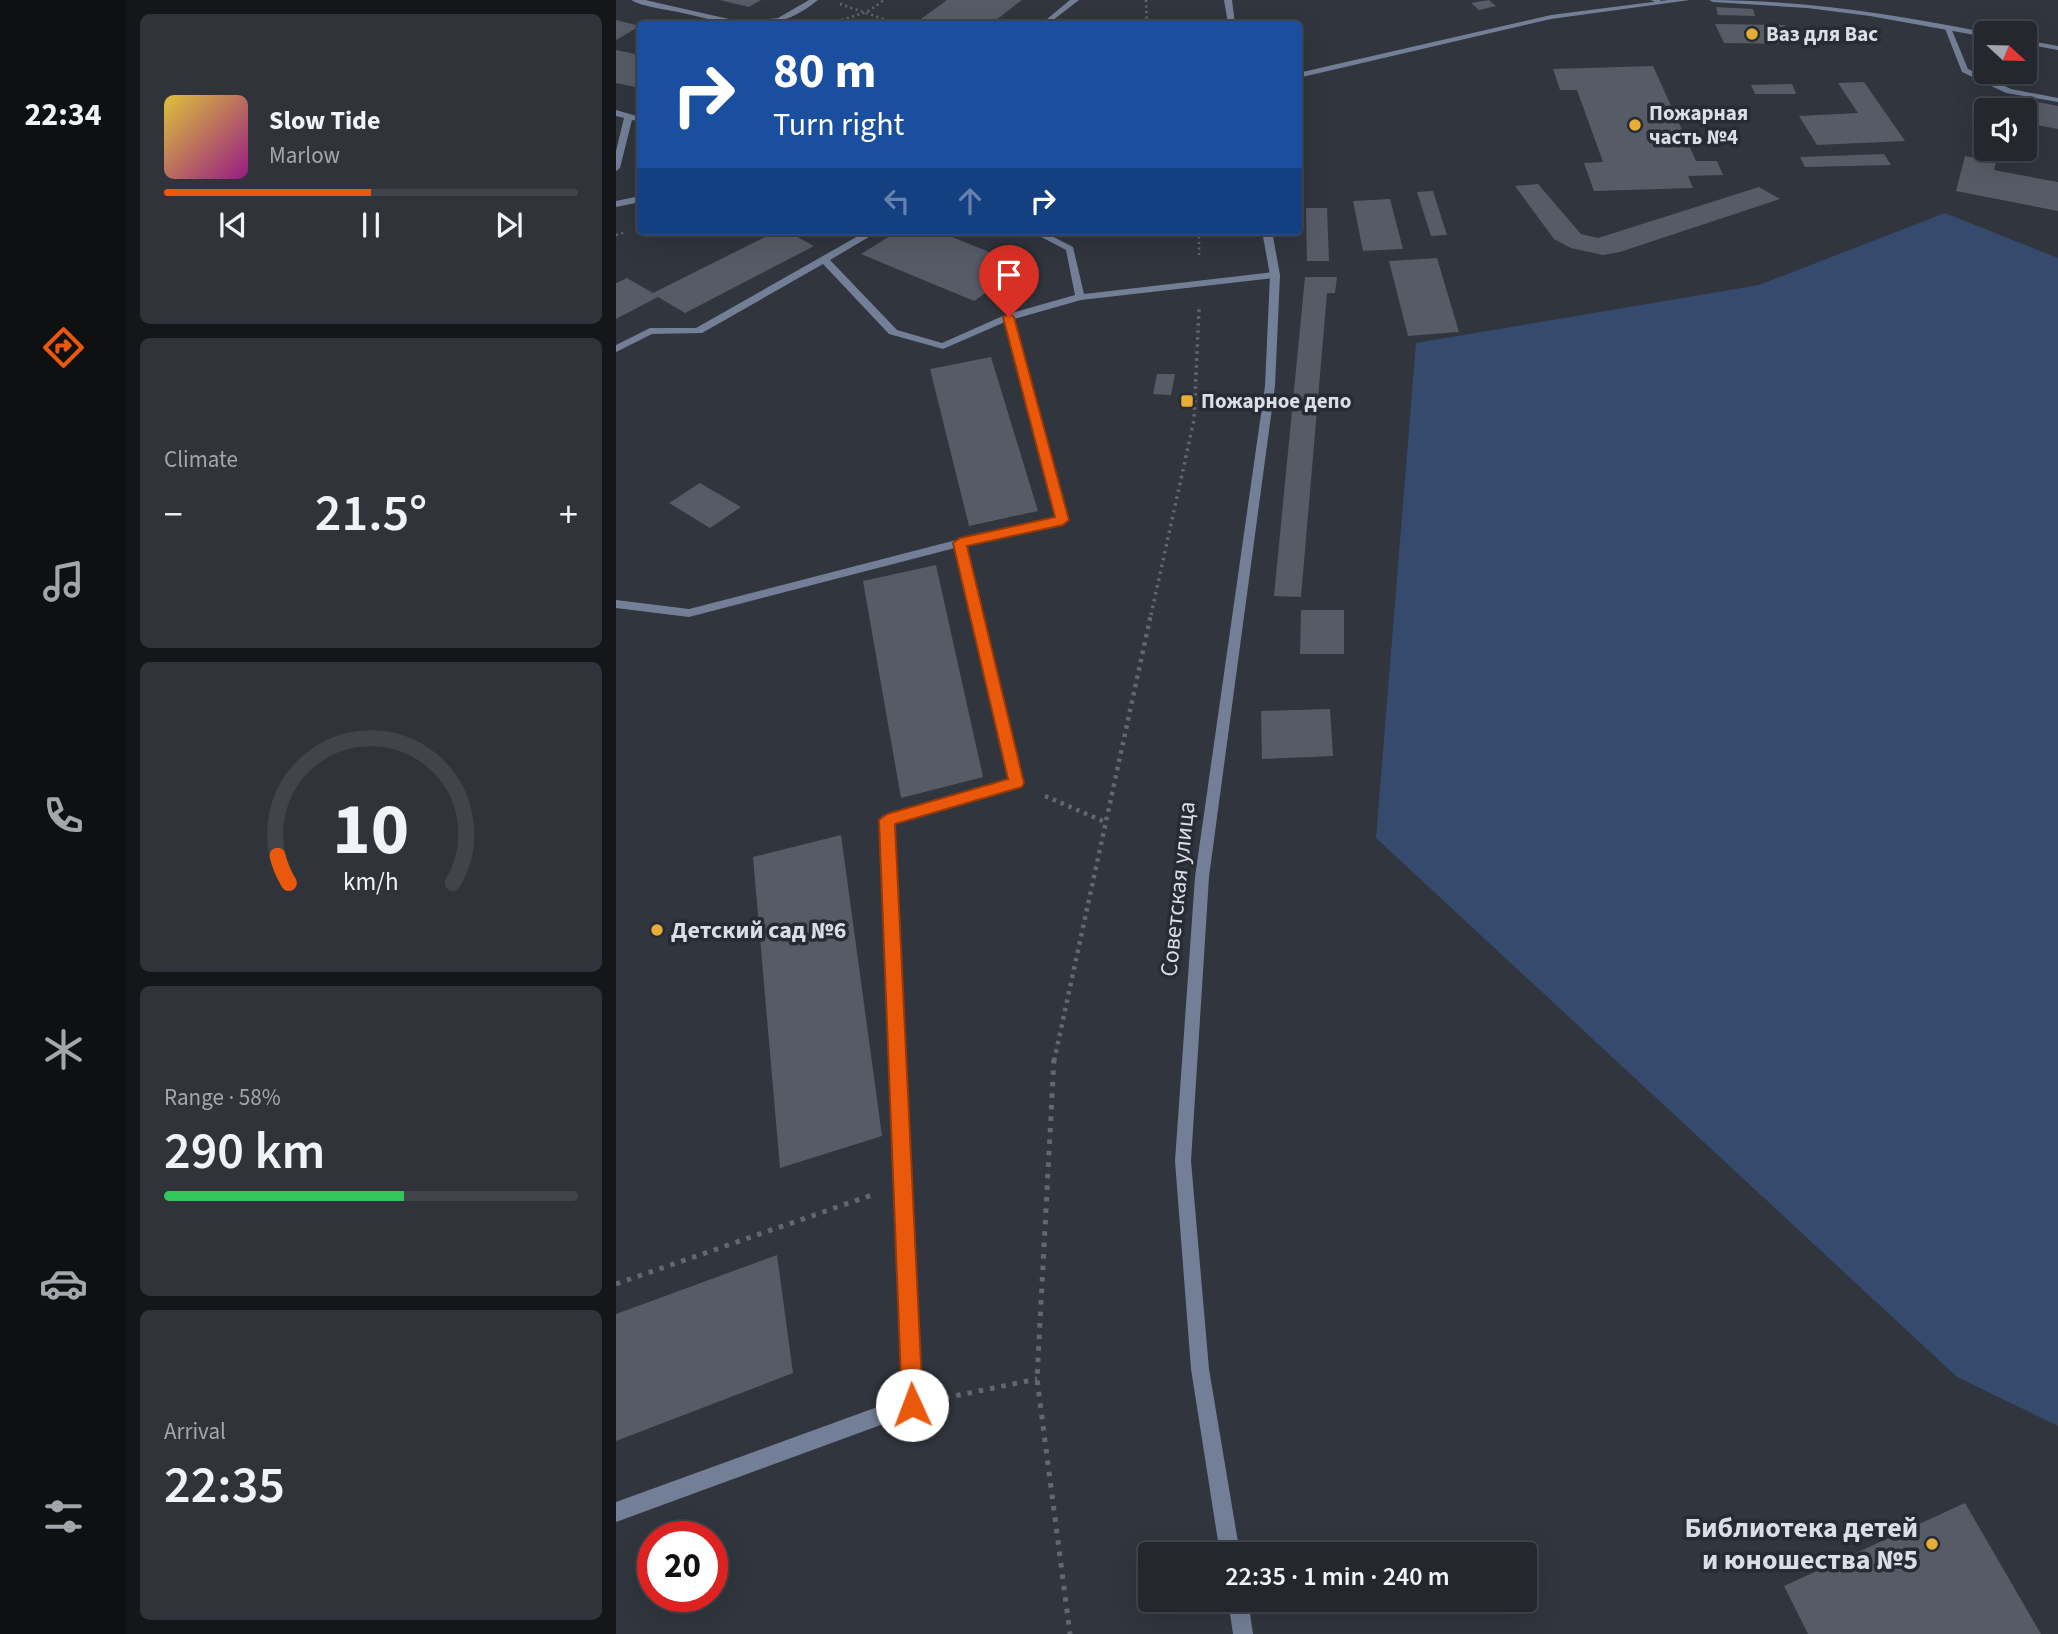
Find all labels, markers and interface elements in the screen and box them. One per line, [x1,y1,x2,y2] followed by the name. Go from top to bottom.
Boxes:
[1766,19,1878,49] place label: Ваз для Вас
[1974,21,2037,84] north arrow
[1974,21,2037,161] map controls
[1744,26,1760,42] marker: Ваз для Вас
[773,37,877,107] text: 80 m
[658,49,749,140] icon: right
[24,92,102,138] text: 22:34
[1649,98,1748,152] place label: Пожарная часть №4
[1974,98,2037,161] button: sound
[269,102,380,139] text: Slow Tide
[773,102,904,148] text: Turn right
[1627,117,1643,133] marker: Пожарная часть №4
[269,139,340,172] text: Marlow
[878,182,916,220] icon: left
[951,182,989,220] icon: ahead
[1024,182,1062,220] icon: right
[214,206,252,244] icon: previous
[352,206,390,244] icon: pause
[490,206,528,244] icon: next
[979,245,1039,317] pin
[990,256,1028,294] icon: arrive
[39,323,88,372] icon: directions
[1201,386,1351,416] place label: Пожарное депо
[1179,393,1195,409] marker: Пожарное депо
[164,443,238,476] text: Climate
[315,477,427,551] text: 21.5°
[164,488,183,542] text: −
[559,488,578,542] text: +
[39,557,88,606] icon: music
[333,778,409,882] text: 10
[39,791,88,840] icon: phone
[1151,800,1205,978] street label: Советская улица
[343,864,399,900] text: km/h
[671,913,847,948] place label: Детский сад №6
[649,922,665,938] marker: Детский сад №6
[39,1025,88,1074] icon: climate
[164,1081,281,1114] text: Range · 58%
[164,1115,325,1189] text: 290 km
[39,1259,88,1308] icon: car
[875,1368,949,1442] position arrow
[164,1415,226,1448] text: Arrival
[164,1449,285,1523] text: 22:35
[39,1492,88,1541] icon: filters
[1684,1508,1918,1580] place label: Библиотека детей и юношества №5
[637,1521,728,1612] speed limit sign: 20
[1924,1536,1940,1552] marker: Библиотека детей и юношества №5
[1225,1558,1450,1595] text: 22:35 · 1 min · 240 m

